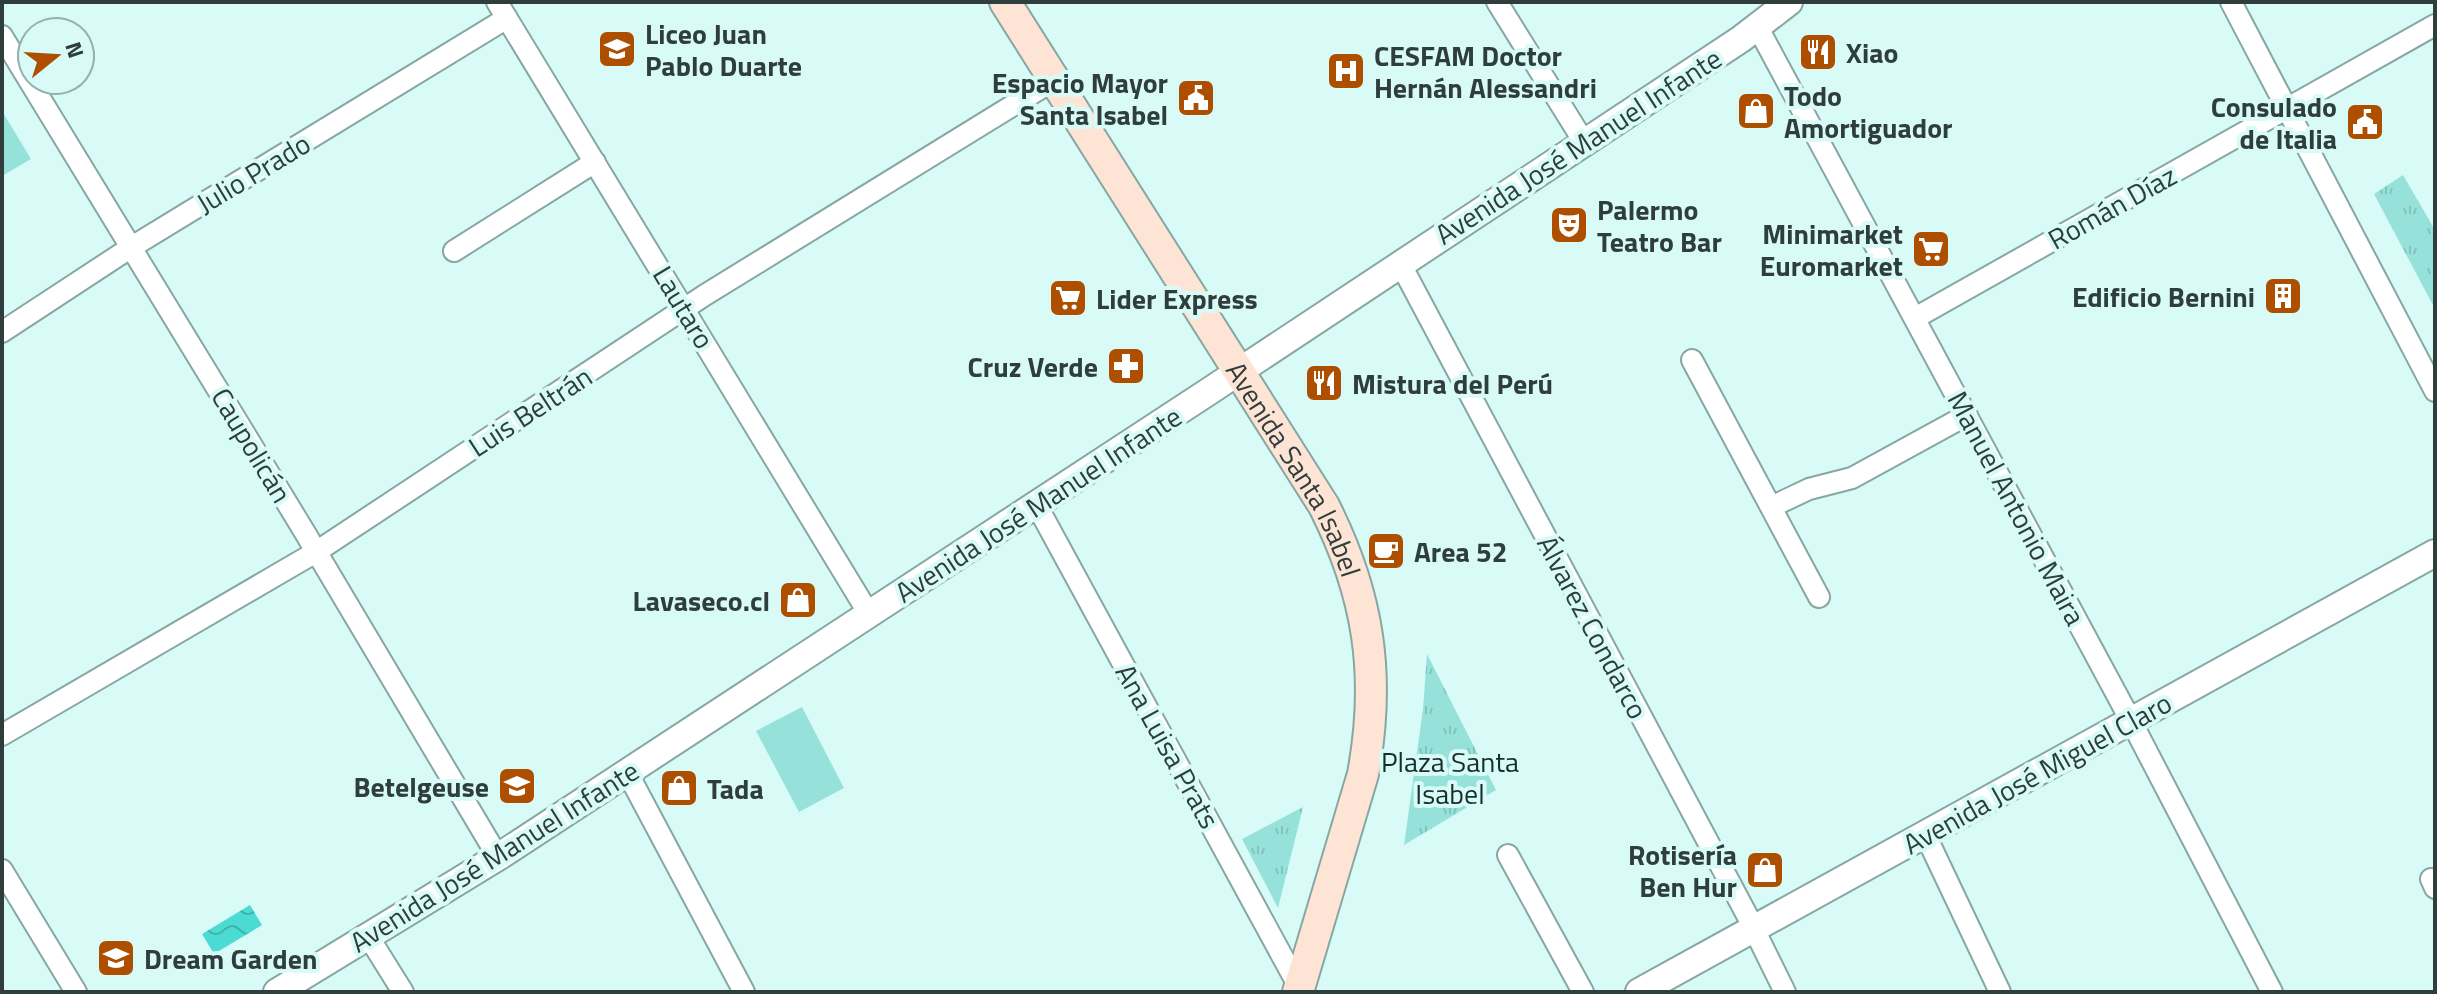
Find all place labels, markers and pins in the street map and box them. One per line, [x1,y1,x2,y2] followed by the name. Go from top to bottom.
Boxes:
[645,12,802,87] place label: Liceo Juan Pablo Duarte
[596,28,638,70] school or university icon: Liceo Juan Pablo Duarte
[1797,31,1839,73] restaurant icon: Xiao
[1846,31,1898,74] place label: Xiao
[1374,34,1597,109] place label: CESFAM Doctor Hernán Alessandri
[1325,50,1367,92] hospital icon: CESFAM Doctor Hernán Alessandri
[992,61,1168,136] place label: Espacio Mayor Santa Isabel
[1784,74,1953,149] place label: Todo Amortiguador
[1175,77,1217,119] public building icon: Espacio Mayor Santa Isabel
[2211,85,2337,160] place label: Consulado de Italia
[1735,90,1777,132] shop icon: Todo Amortiguador
[2344,101,2386,143] public building icon: Consulado de Italia
[1597,188,1722,263] place label: Palermo Teatro Bar
[1548,204,1590,246] theatre icon: Palermo Teatro Bar
[1760,212,1903,287] place label: Minimarket Euromarket
[1910,228,1952,270] supermarket icon: Minimarket Euromarket
[2072,275,2255,318] place label: Edificio Bernini
[2262,275,2304,317] building icon: Edificio Bernini
[1047,277,1089,319] supermarket icon: Lider Express
[1096,277,1258,320] place label: Lider Express
[968,345,1098,388] place label: Cruz Verde
[1105,345,1147,387] pharmacy icon: Cruz Verde
[1303,362,1345,404] restaurant icon: Mistura del Perú
[1352,362,1553,405] place label: Mistura del Perú
[1365,530,1407,572] cafe icon: Area 52
[1414,530,1507,573] place label: Area 52
[633,579,770,622] place label: Lavaseco.cl
[777,579,819,621] shop icon: Lavaseco.cl
[353,765,489,808] place label: Betelgeuse
[496,765,538,807] school or university icon: Betelgeuse
[658,767,700,809] shop icon: Tada
[707,767,764,810] place label: Tada
[1628,833,1737,908] place label: Rotisería Ben Hur
[1744,849,1786,891] shop icon: Rotisería Ben Hur
[95,937,137,979] school or university icon: Dream Garden
[144,937,318,980] place label: Dream Garden

